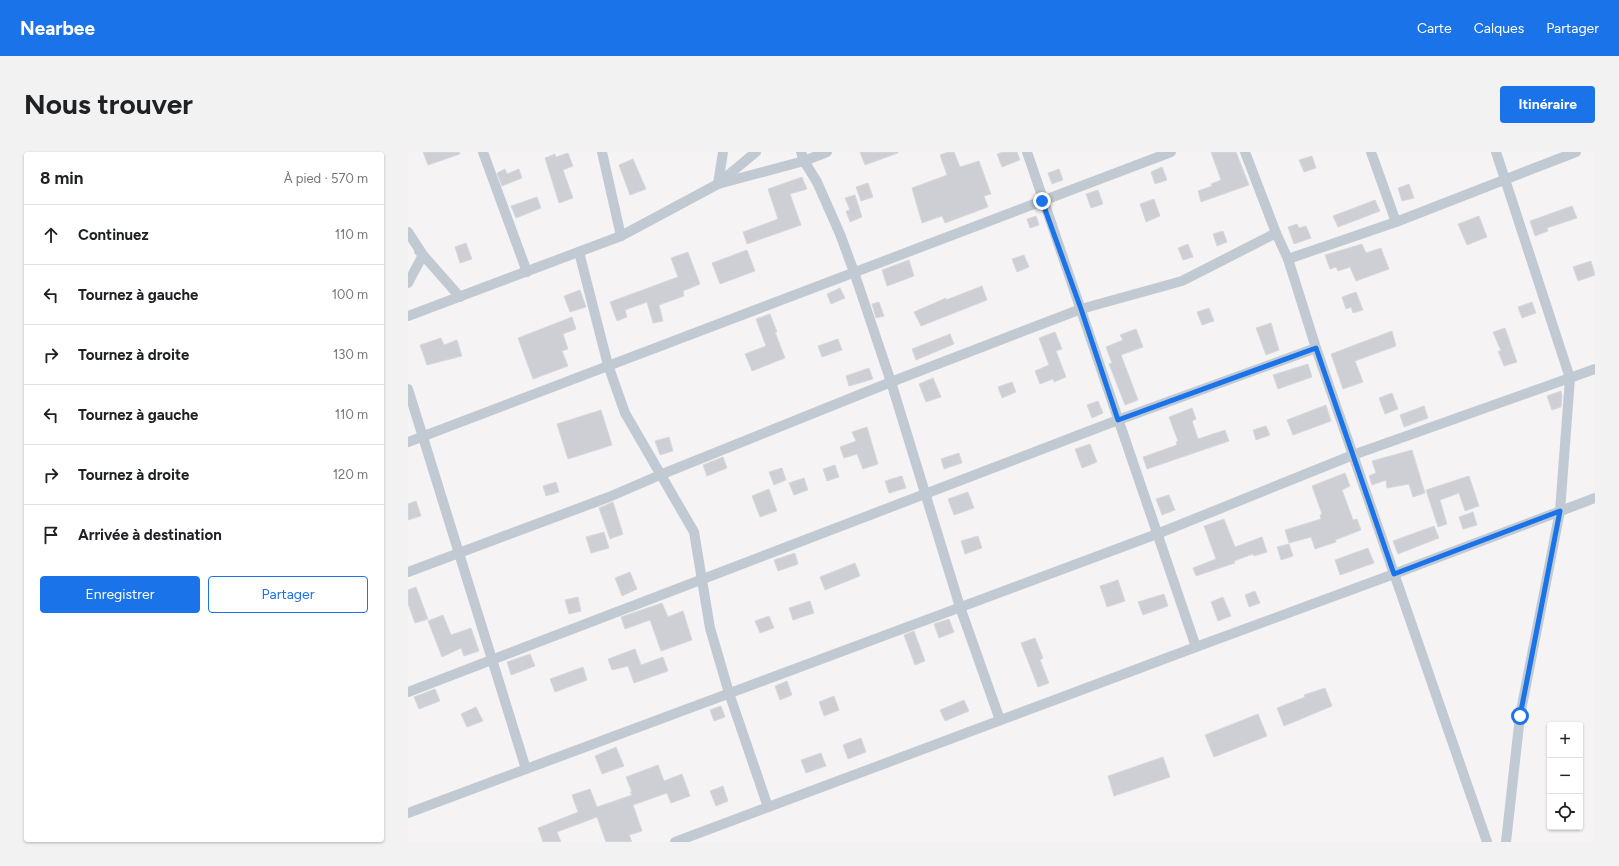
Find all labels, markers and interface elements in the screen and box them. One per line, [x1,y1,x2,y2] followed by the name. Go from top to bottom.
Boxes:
[20,17,95,40] text: Nearbee
[1417,20,1452,37] text: Carte
[1474,20,1524,37] text: Calques
[1546,20,1599,37] text: Partager
[1500,86,1595,123] button: Itinéraire
[24,87,193,121] text: Nous trouver
[40,168,83,188] text: 8 min
[284,171,368,186] text: À pied · 570 m
[1033,192,1051,210] route end
[40,224,62,246] icon: ahead
[78,226,149,244] text: Continuez
[335,227,368,242] text: 110 m
[40,284,62,306] icon: left
[78,286,198,304] text: Tournez à gauche
[332,287,368,302] text: 100 m
[40,344,62,366] icon: right
[78,346,189,364] text: Tournez à droite
[333,347,368,362] text: 130 m
[40,404,62,426] icon: left
[78,406,198,424] text: Tournez à gauche
[335,407,368,422] text: 110 m
[40,464,62,486] icon: right
[78,466,189,484] text: Tournez à droite
[333,467,368,482] text: 120 m
[40,524,62,546] icon: arrive
[78,526,222,544] text: Arrivée à destination
[40,576,200,613] button: Enregistrer
[208,576,368,613] button: Partager
[1511,707,1529,725] route start
[1547,722,1583,830] map controls
[1547,722,1583,758] button: +
[1547,758,1583,794] button: −
[1547,794,1583,830] button: locate

